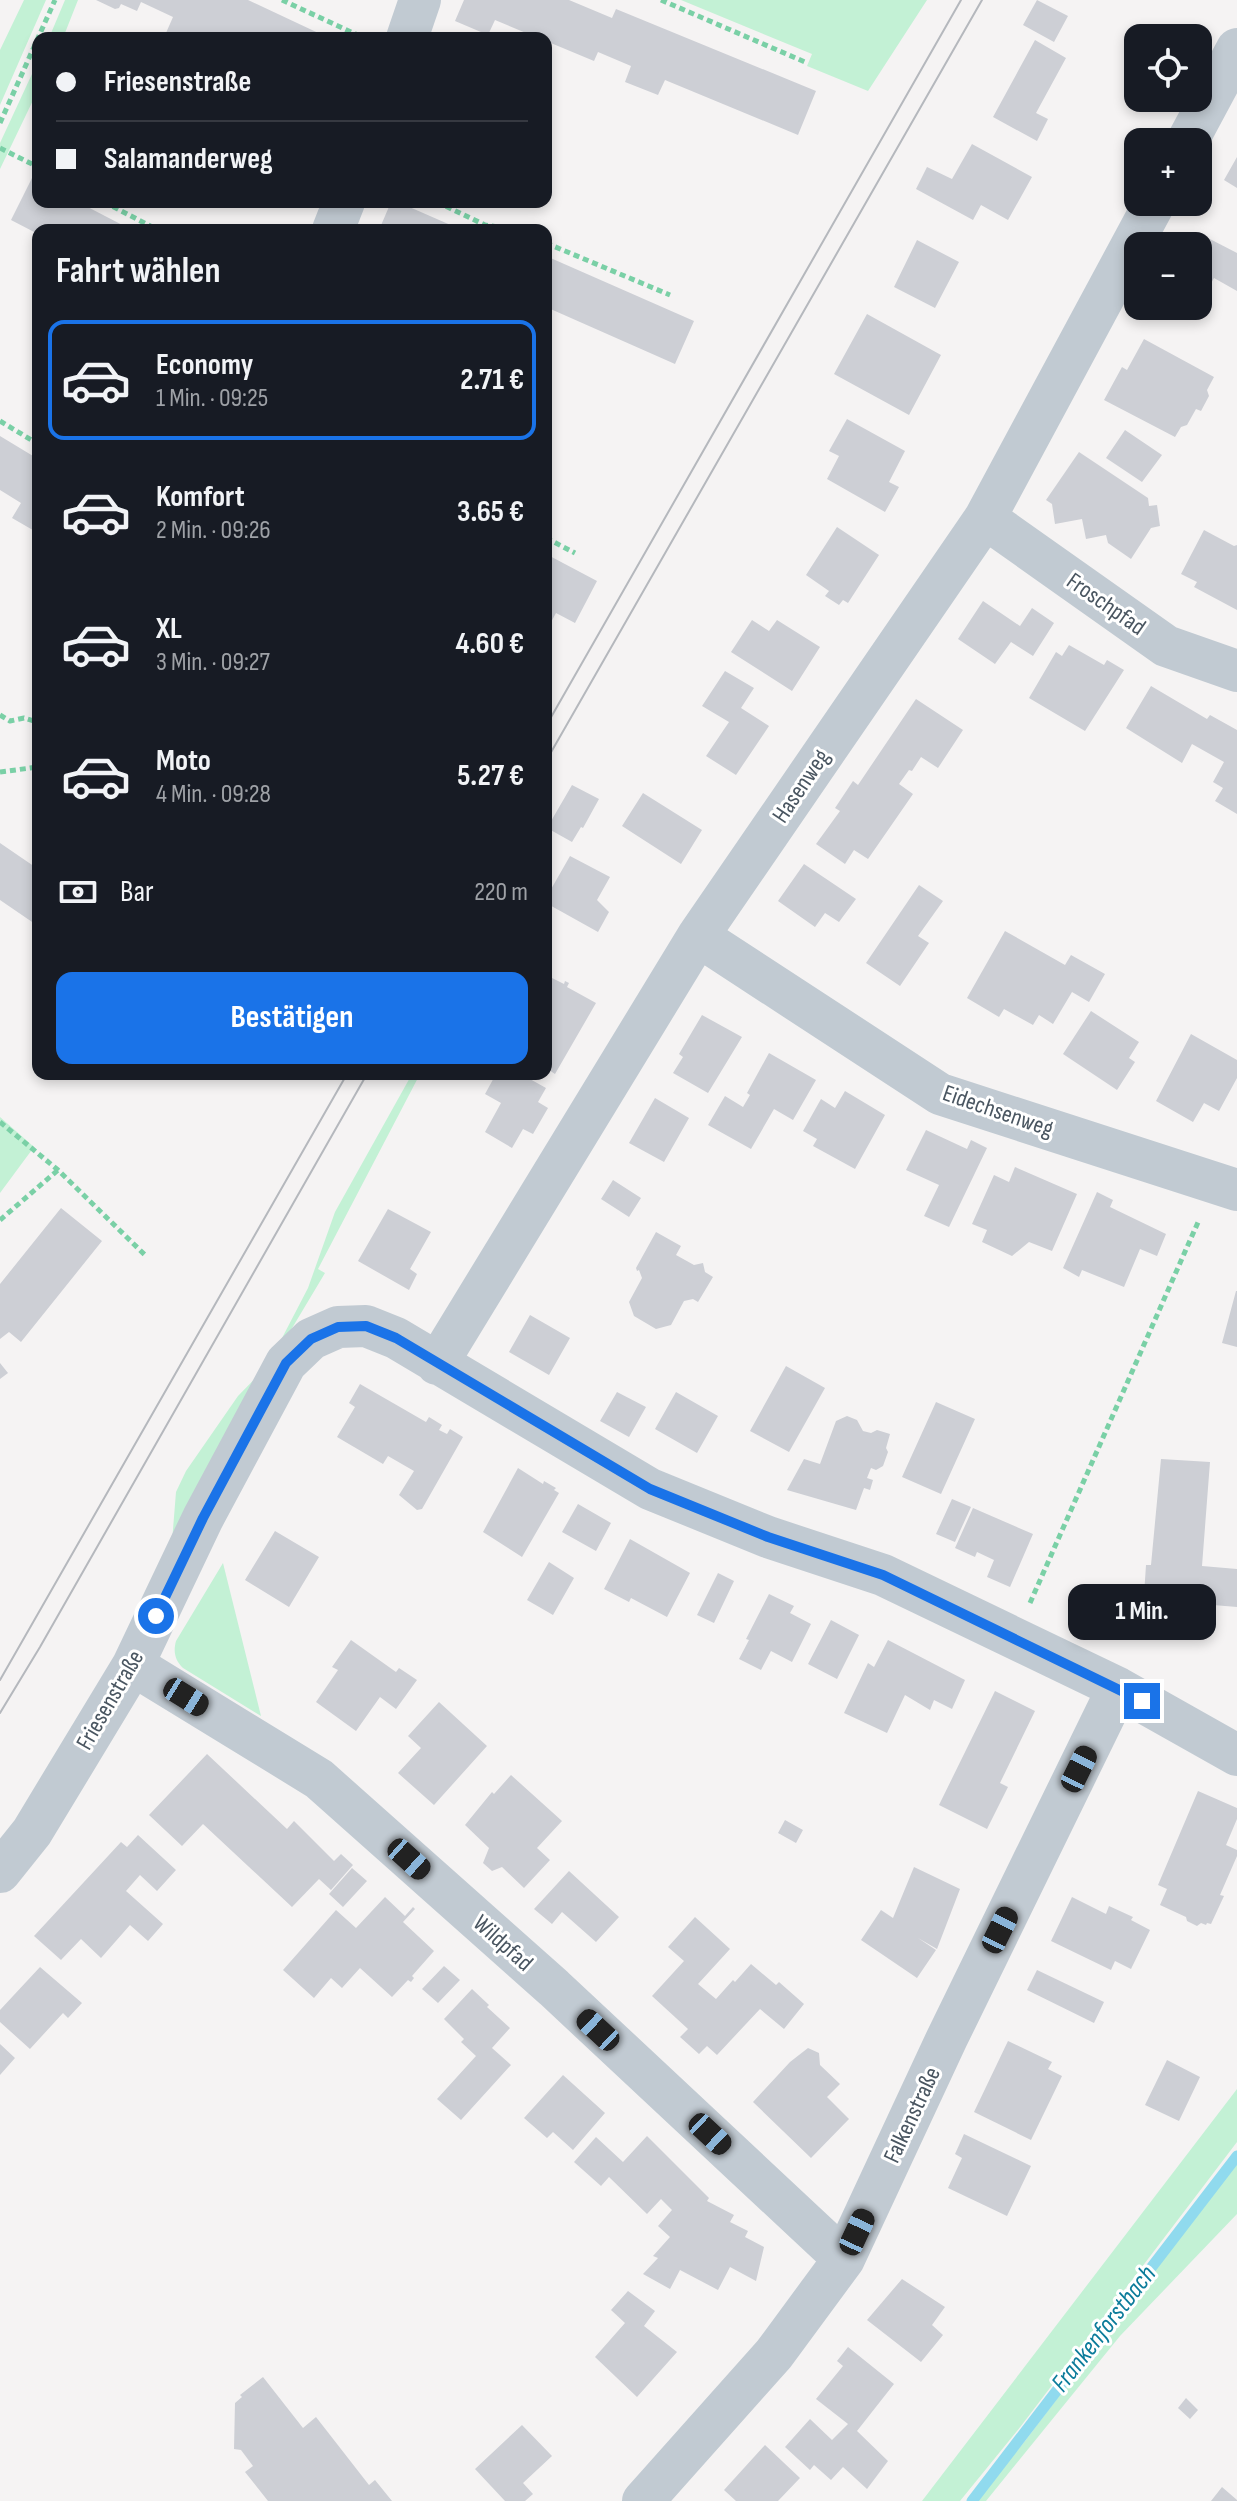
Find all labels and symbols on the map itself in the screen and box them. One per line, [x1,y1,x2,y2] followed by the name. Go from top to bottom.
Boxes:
[1061,566,1151,642] street label: Froschpfad
[766,744,836,828] street label: Hasenweg
[939,1079,1057,1143] street label: Eidechsenweg
[1068,1585,1216,1641] callout: 1 Min.
[138,1598,174,1634] route start
[70,1645,150,1755] street label: Friesenstraße
[159,1674,213,1720] car
[1124,1683,1160,1719] route end
[1058,1742,1100,1796] car
[383,1834,435,1884] car
[979,1903,1021,1957] car
[467,1909,539,1977] street label: Wildpfad
[572,2005,624,2055] car
[877,2062,947,2168] street label: Falkenstraße
[684,2109,736,2159] car
[836,2205,878,2259] car
[1045,2260,1163,2398] water label: Frankenforstbach

